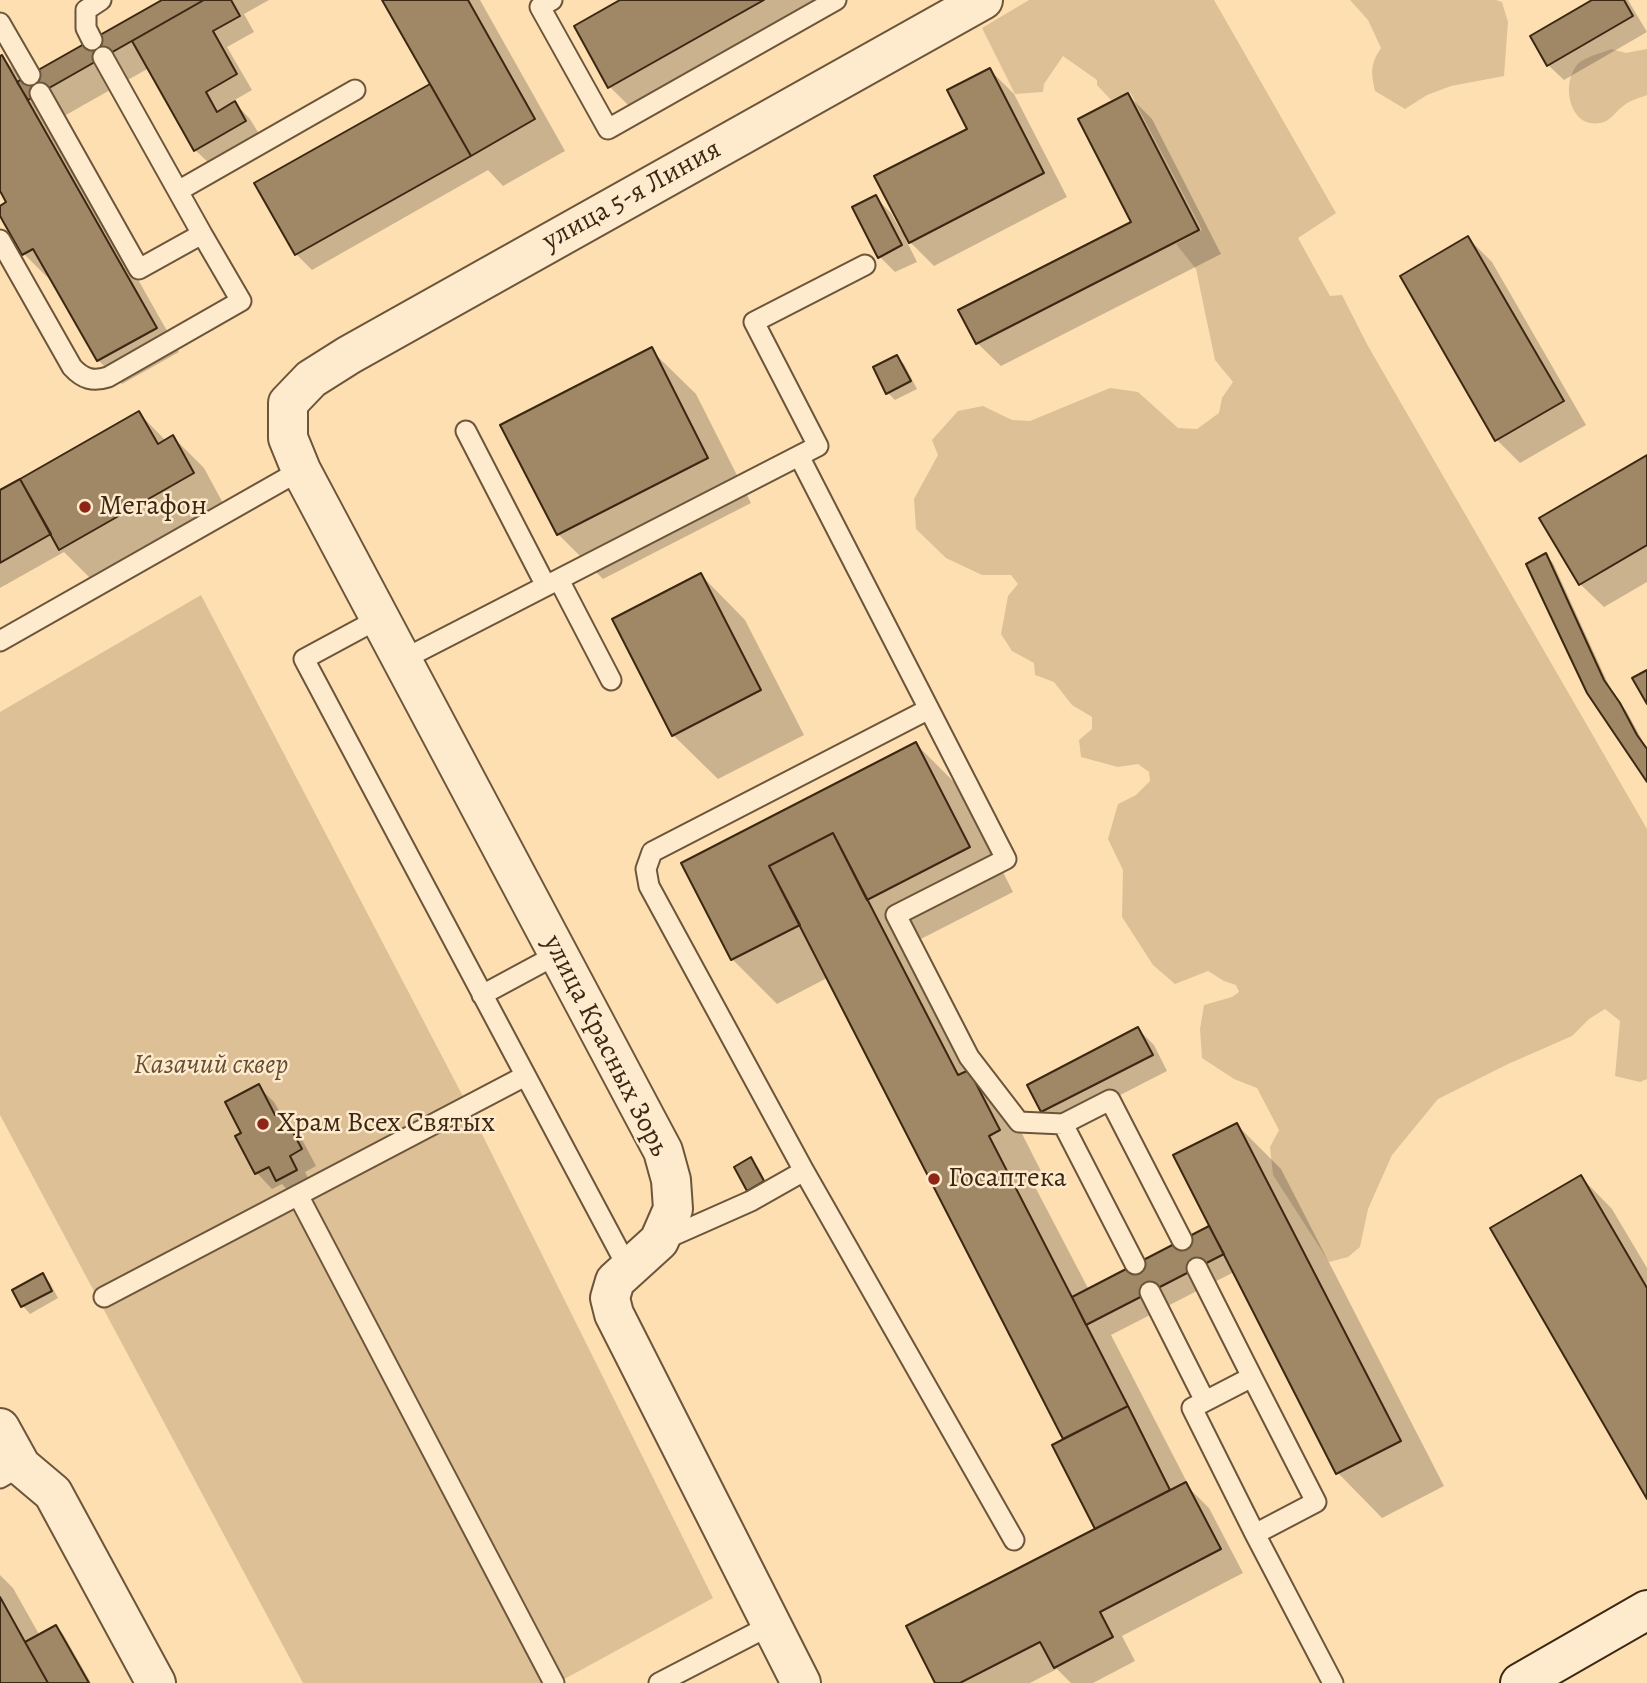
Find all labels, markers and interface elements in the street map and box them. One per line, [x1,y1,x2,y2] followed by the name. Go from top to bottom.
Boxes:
[537,133,727,259] street label: улица 5-я Линия
[99,490,207,524] place label: Мегафон
[77,499,93,515] marker: Мегафон
[535,930,675,1162] street label: улица Красных Зорь
[134,1049,288,1083] park label: Казачий сквер
[277,1107,495,1141] place label: Храм Всех Святых
[255,1116,271,1132] marker: Храм Всех Святых
[948,1162,1067,1196] place label: Госаптека
[926,1171,942,1187] marker: Госаптека

